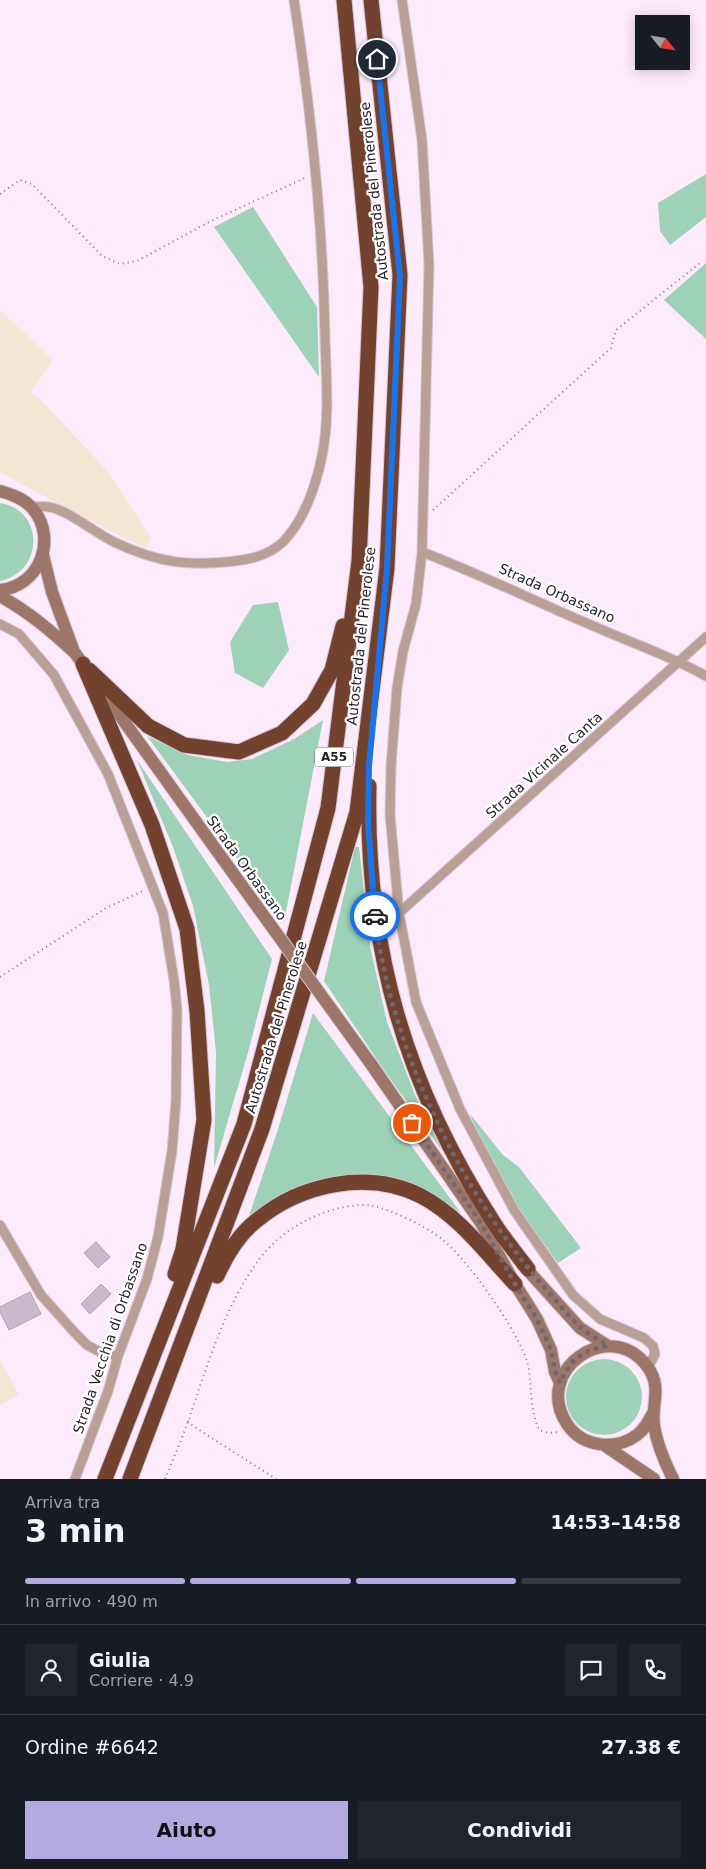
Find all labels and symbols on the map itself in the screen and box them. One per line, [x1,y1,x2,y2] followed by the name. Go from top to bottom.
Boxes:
[635,15,690,70] north arrow
[356,38,398,80] pin
[357,101,391,281] street label: Autostrada del Pinerolese
[344,546,378,726] street label: Autostrada del Pinerolese
[496,560,618,626] street label: Strada Orbassano
[483,709,605,821] street label: Strada Vicinale Canta
[315,748,353,766] road number: A55
[204,813,290,923] street label: Strada Orbassano
[350,891,400,941] courier
[242,939,310,1115] street label: Autostrada del Pinerolese
[391,1102,433,1144] pin
[70,1240,150,1436] street label: Strada Vecchia di Orbassano

